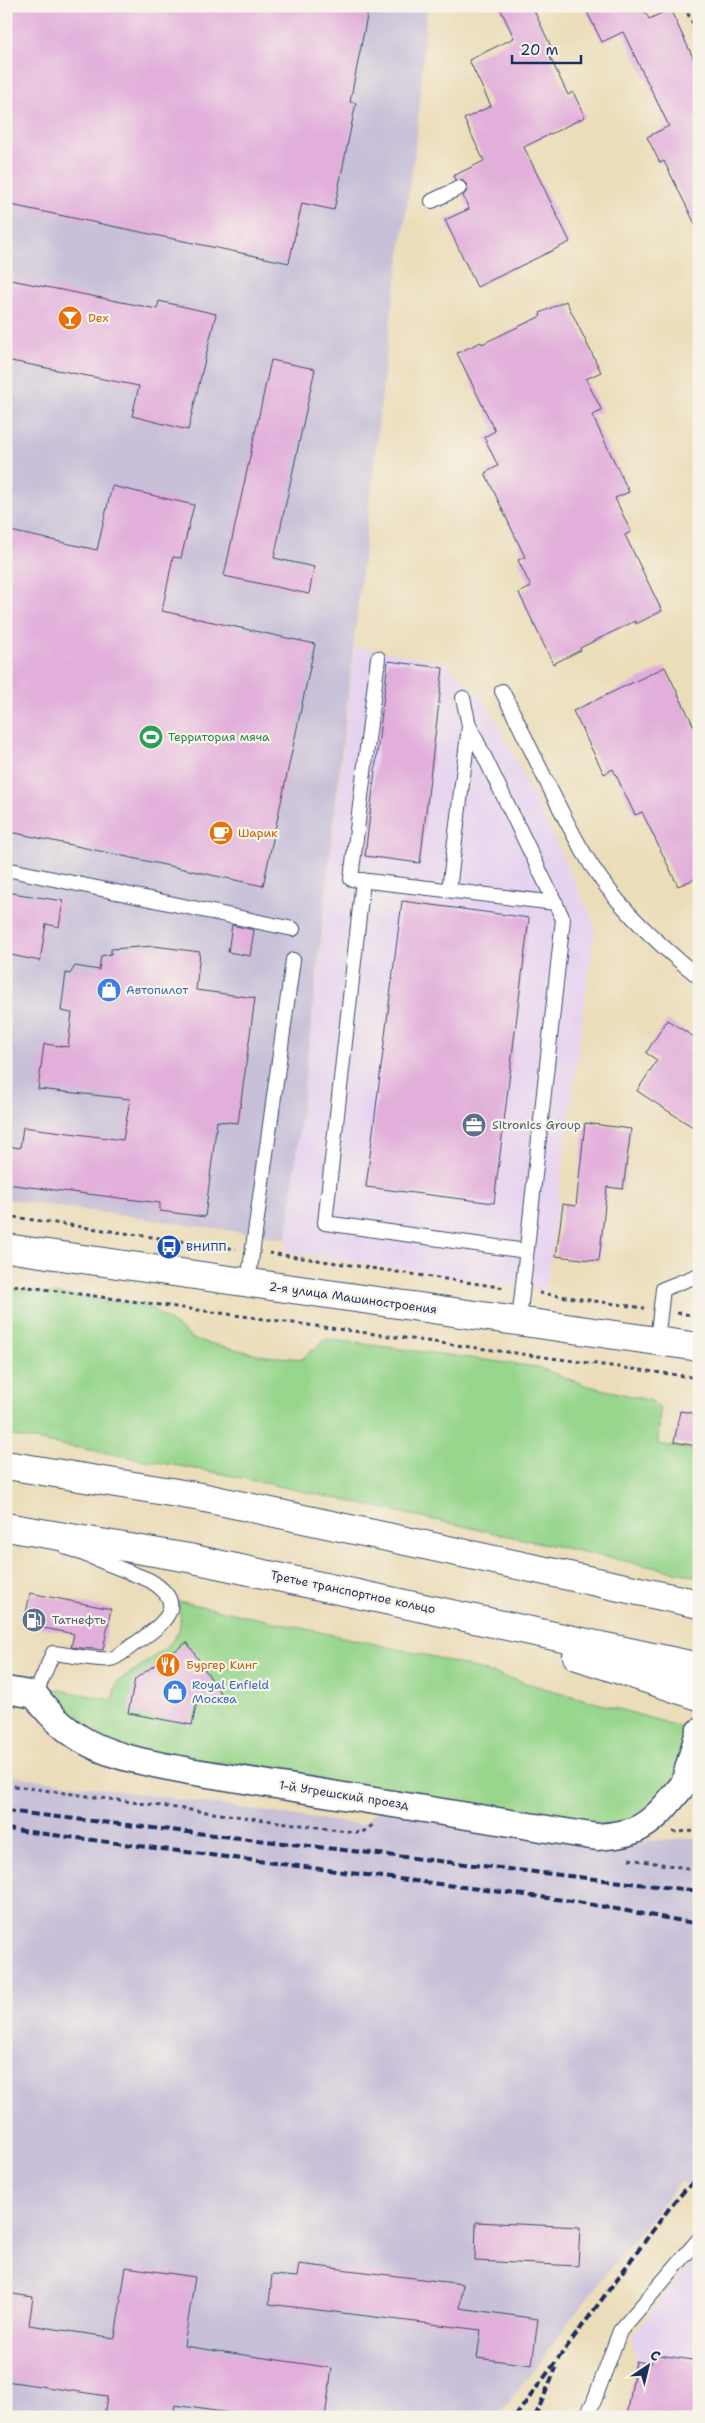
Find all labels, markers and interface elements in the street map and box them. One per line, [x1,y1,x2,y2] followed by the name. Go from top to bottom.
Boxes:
[512,32,581,64] scale bar
[520,40,559,60] text: 20 m
[57,305,83,331] bar icon: Dex
[88,310,109,326] place label: Dex
[138,724,164,750] sports icon: Территория мяча
[168,729,270,745] place label: Территория мяча
[208,820,234,846] cafe icon: Шарик
[238,825,278,841] place label: Шарик
[96,977,122,1003] shop icon: Автопилот
[126,982,189,998] place label: Автопилот
[461,1112,487,1138] office icon: Sitronics Group
[492,1117,581,1133] place label: Sitronics Group
[156,1234,182,1260] bus stop icon: ВНИПП
[186,1239,227,1255] place label: ВНИПП
[268,1278,438,1318] street label: 2-я улица Машиностроения
[269,1567,437,1617] street label: Третье транспортное кольцо
[21,1607,47,1633] fuel station icon: Татнефть
[52,1612,106,1628] place label: Татнефть
[155,1652,181,1678] restaurant icon: Бургер Кинг
[186,1657,258,1673] place label: Бургер Кинг
[192,1677,270,1707] place label: Royal Enfield Москва
[162,1679,188,1705] shop icon: Royal Enfield Москва
[278,1777,410,1813] street label: 1-й Угрешский проезд
[622,2340,672,2390] north arrow
[647,2346,664,2365] text: С

